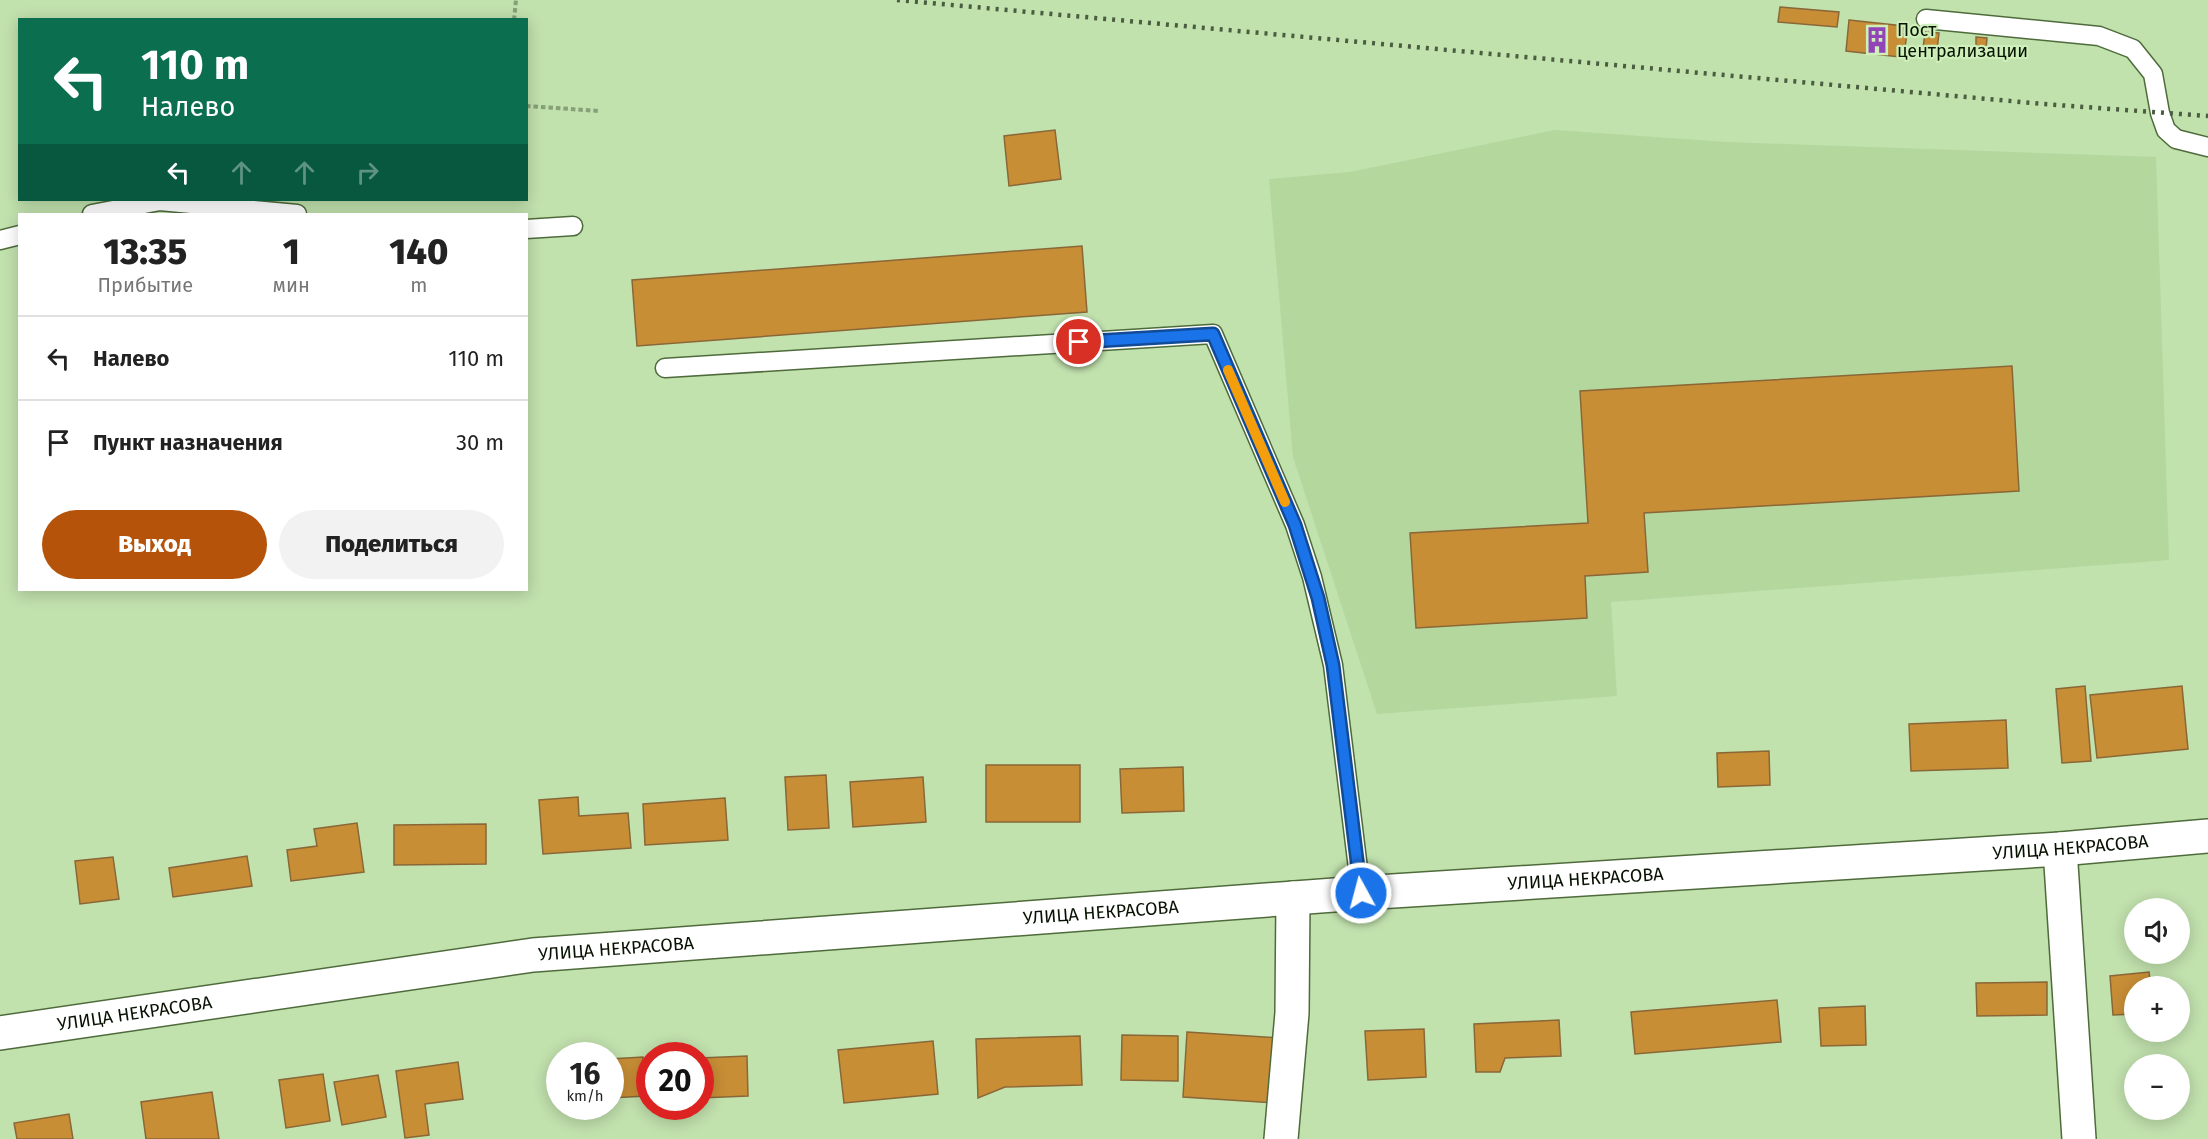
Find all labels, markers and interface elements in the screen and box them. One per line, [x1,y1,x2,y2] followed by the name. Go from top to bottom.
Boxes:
[1897,19,2028,62] place label: Пост централизации
[1862,25,1892,55] building icon: Пост централизации
[141,40,249,90] text: 110 m
[42,42,120,120] icon: left
[141,91,235,123] text: Налево
[162,156,195,189] icon: left
[225,156,258,189] icon: ahead
[288,156,321,189] icon: ahead
[351,156,384,189] icon: right
[103,230,187,274] text: 13:35
[283,230,300,274] text: 1
[389,230,448,274] text: 140
[98,273,193,297] text: Прибытие
[273,273,310,297] text: мин
[410,273,427,297] text: m
[1053,316,1104,367] pin
[1062,325,1095,358] icon: arrive
[42,342,75,375] icon: left
[93,345,169,372] text: Налево
[448,345,504,372] text: 110 m
[42,426,75,459] icon: arrive
[93,429,283,456] text: Пункт назначения
[456,429,504,456] text: 30 m
[42,510,267,579] button: Выход
[279,510,504,579] button: Поделиться
[1992,830,2150,864] street label: УЛИЦА НЕКРАСОВА
[1329,861,1393,925] position arrow
[1507,863,1665,895] street label: УЛИЦА НЕКРАСОВА
[1022,896,1180,929] street label: УЛИЦА НЕКРАСОВА
[2124,898,2190,1120] map controls
[2124,898,2190,964] button: sound
[537,932,695,966] street label: УЛИЦА НЕКРАСОВА
[2124,976,2190,1042] button: +
[56,991,214,1035] street label: УЛИЦА НЕКРАСОВА
[636,1042,714,1120] speed limit sign: 20
[2124,1054,2190,1120] button: −
[570,1056,600,1092] text: 16
[566,1087,604,1105] text: km/h

